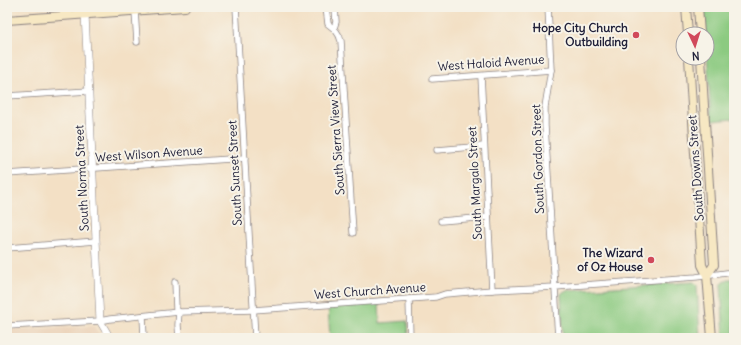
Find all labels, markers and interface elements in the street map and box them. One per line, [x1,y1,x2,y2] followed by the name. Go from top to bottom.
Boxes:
[533,20,628,50] place label: Hope City Church Outbuilding
[675,26,715,66] north arrow
[631,30,641,40] marker: Hope City Church Outbuilding
[691,49,700,63] text: N
[437,51,545,74] street label: West Haloid Avenue
[323,64,348,196] street label: South Sierra View Street
[528,104,547,214] street label: South Gordon Street
[684,115,707,222] street label: South Downs Street
[224,120,245,226] street label: South Sunset Street
[71,125,92,232] street label: South Norma Street
[464,126,485,240] street label: South Margalo Street
[95,142,203,165] street label: West Wilson Avenue
[577,245,644,274] place label: The Wizard of Oz House
[646,255,656,265] marker: The Wizard of Oz House
[314,279,426,302] street label: West Church Avenue

